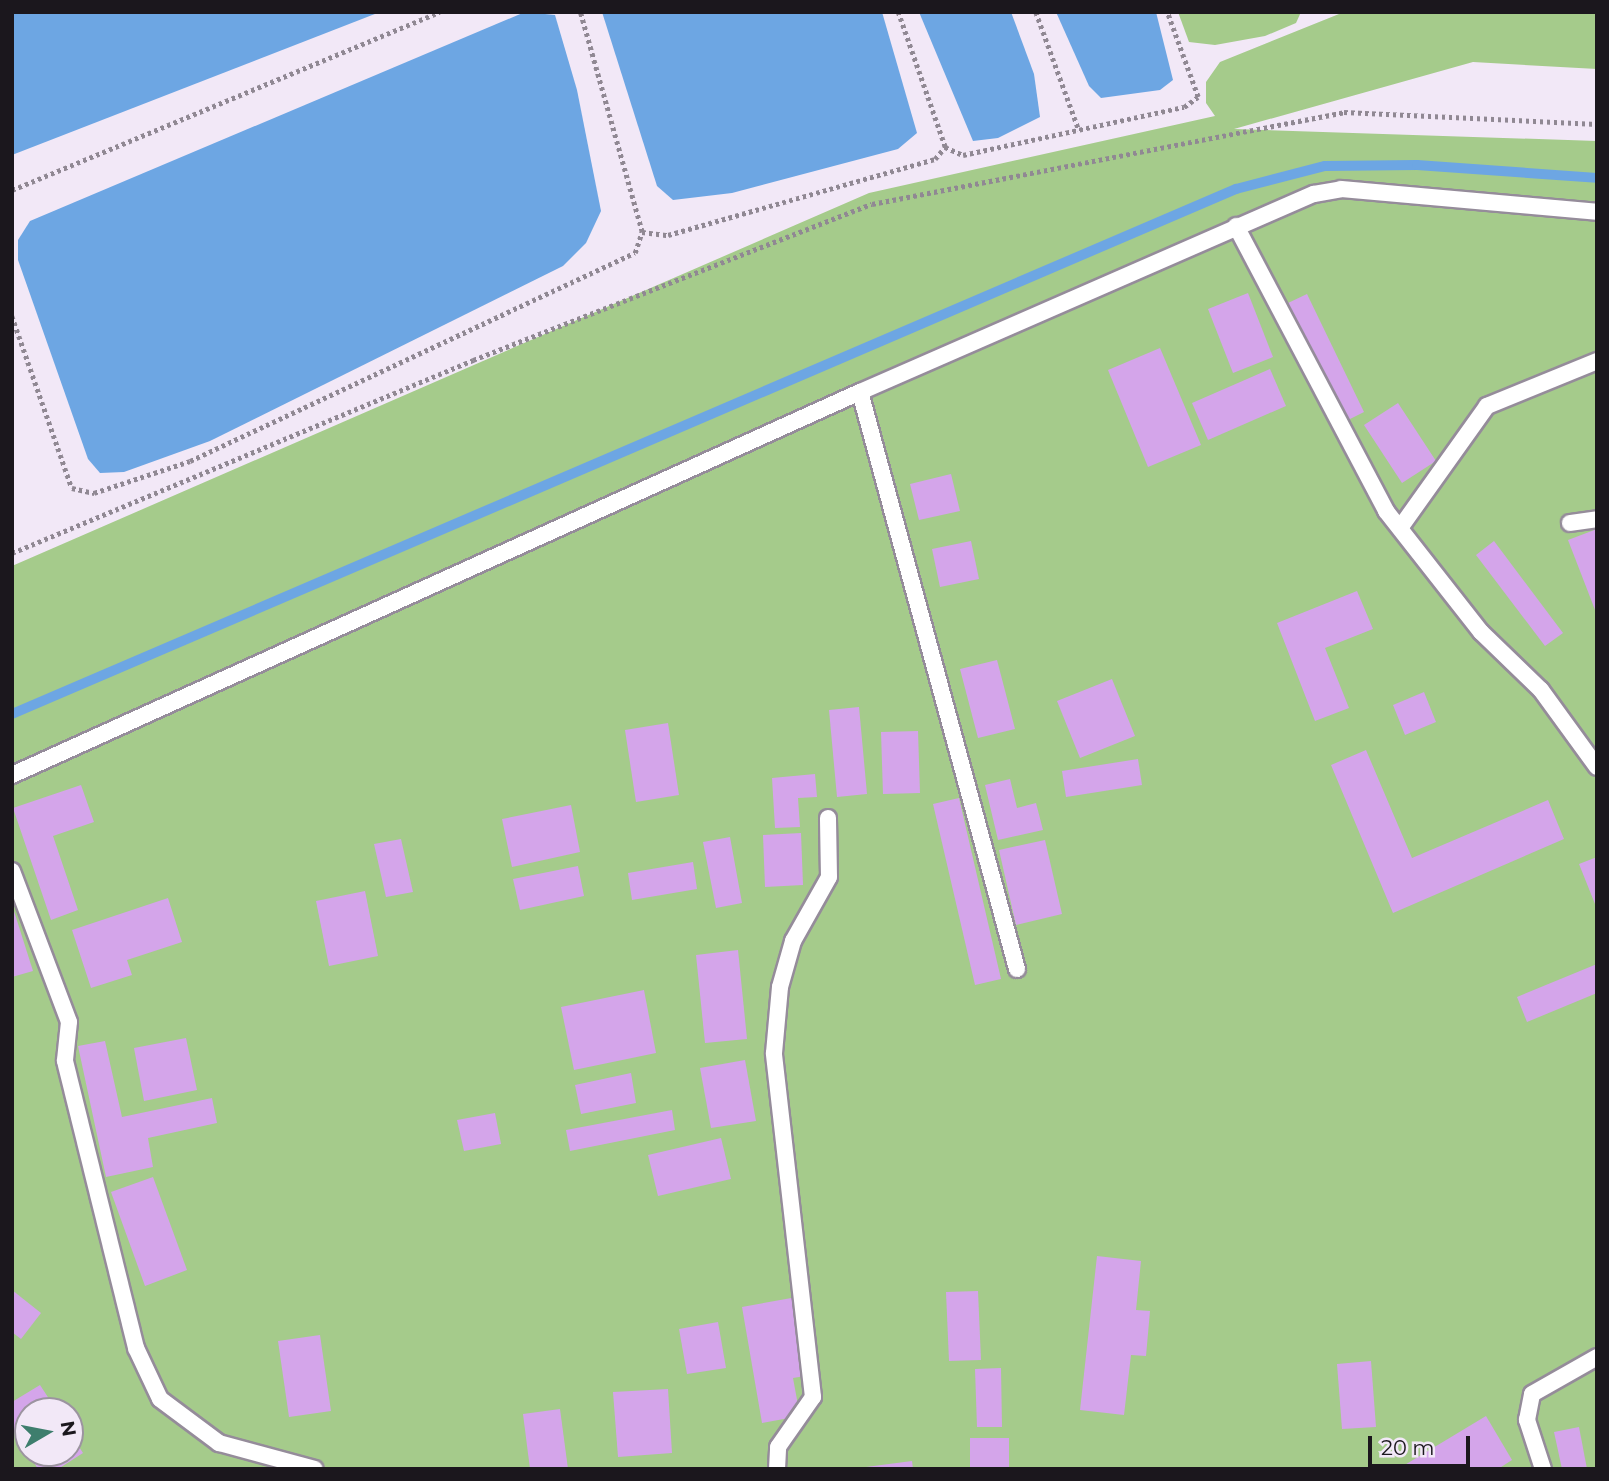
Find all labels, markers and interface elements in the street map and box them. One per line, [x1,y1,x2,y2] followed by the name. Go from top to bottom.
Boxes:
[14,1397,84,1467] north arrow
[56,1419,81,1438] text: N
[1371,1422,1472,1466] scale bar
[1381,1435,1435,1460] text: 20 m

